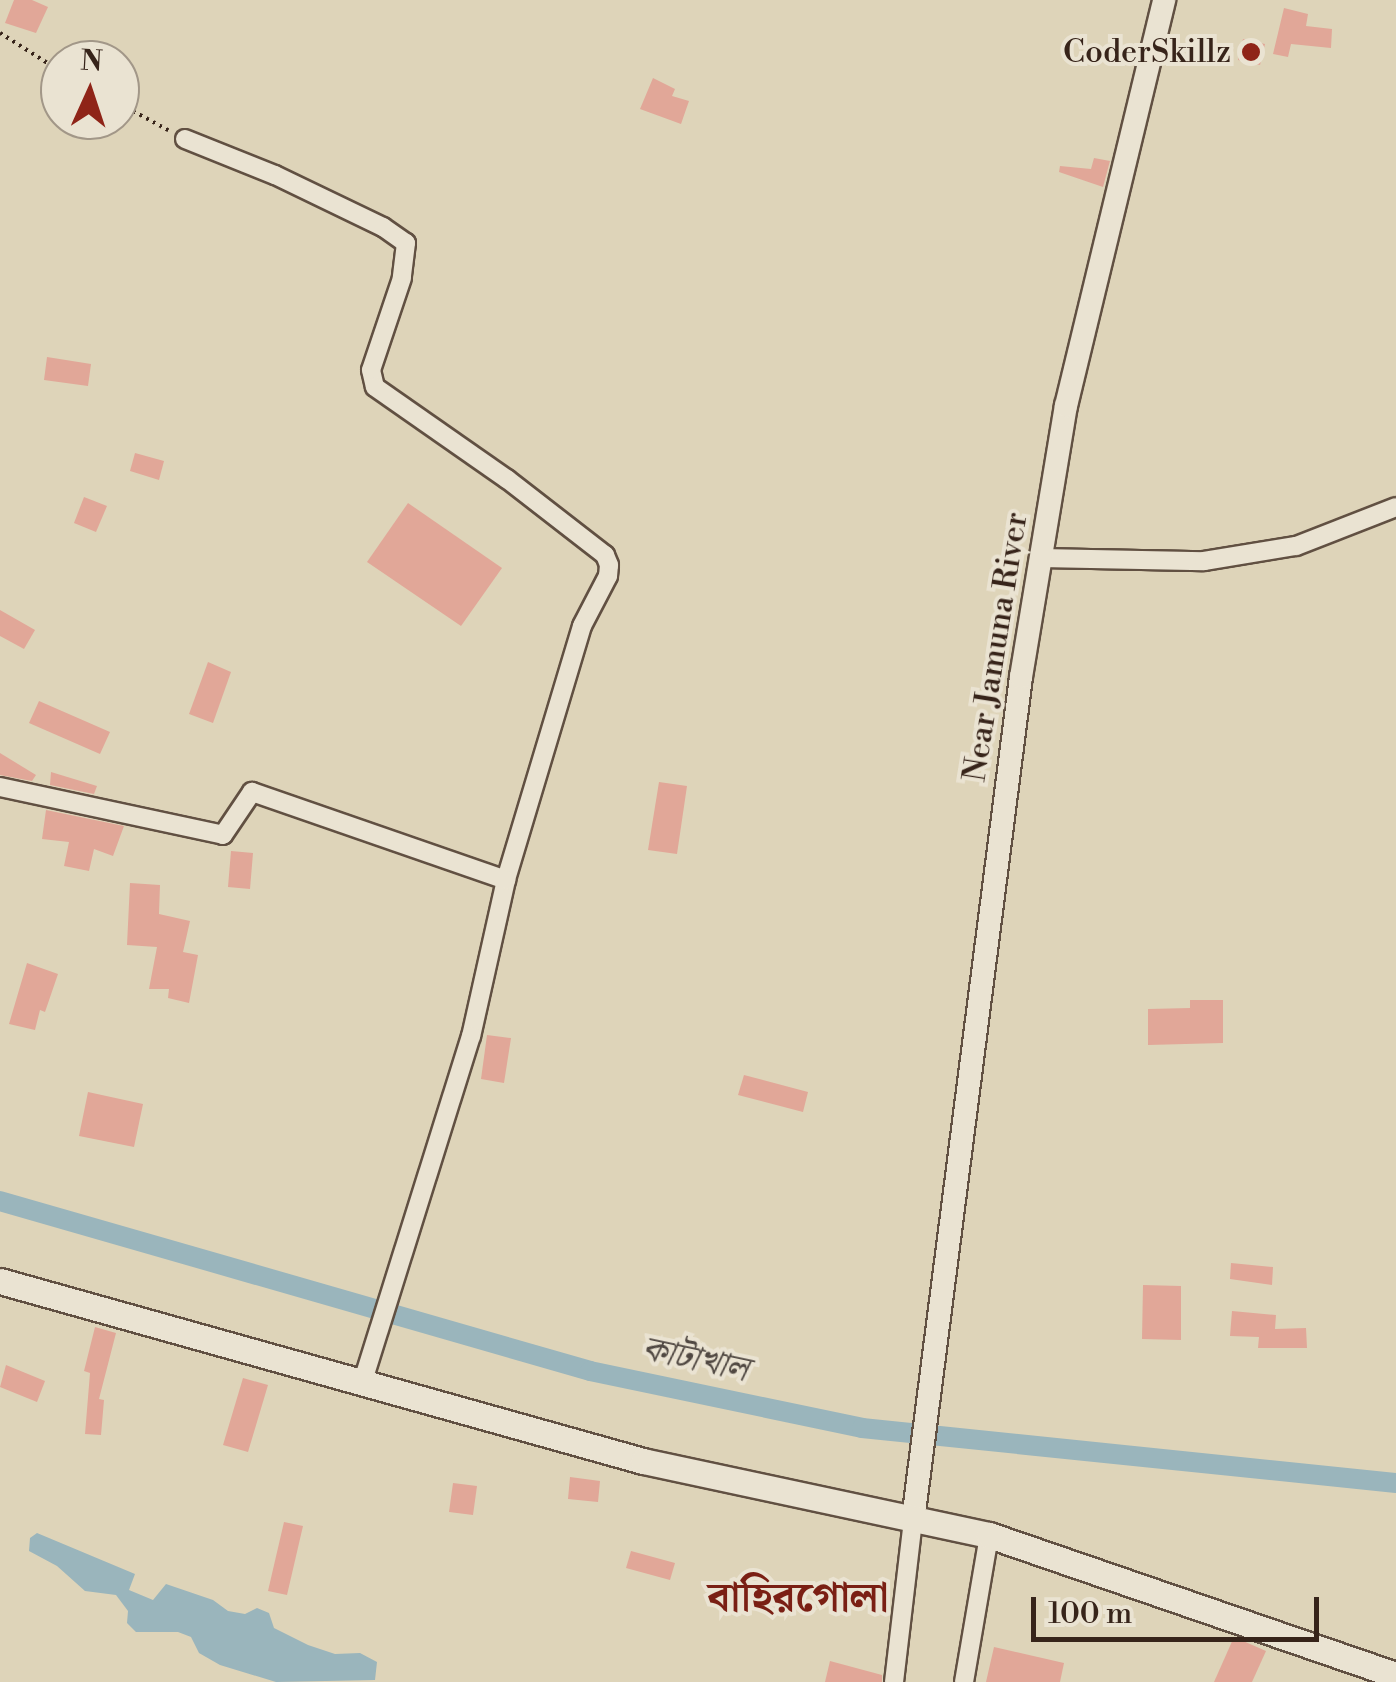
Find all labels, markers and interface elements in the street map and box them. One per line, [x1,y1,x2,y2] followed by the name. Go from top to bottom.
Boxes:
[1063,33,1231,71] place label: CoderSkillz
[40,40,140,140] north arrow
[1240,41,1262,63] marker: CoderSkillz
[80,43,103,80] text: N
[956,510,1036,784] street label: Near Jamuna River
[638,1328,752,1392] water label: কাটাখাল
[707,1574,889,1624] district label: বাহিরগোলা
[1036,1577,1324,1639] scale bar
[1048,1595,1132,1633] text: 100 m

